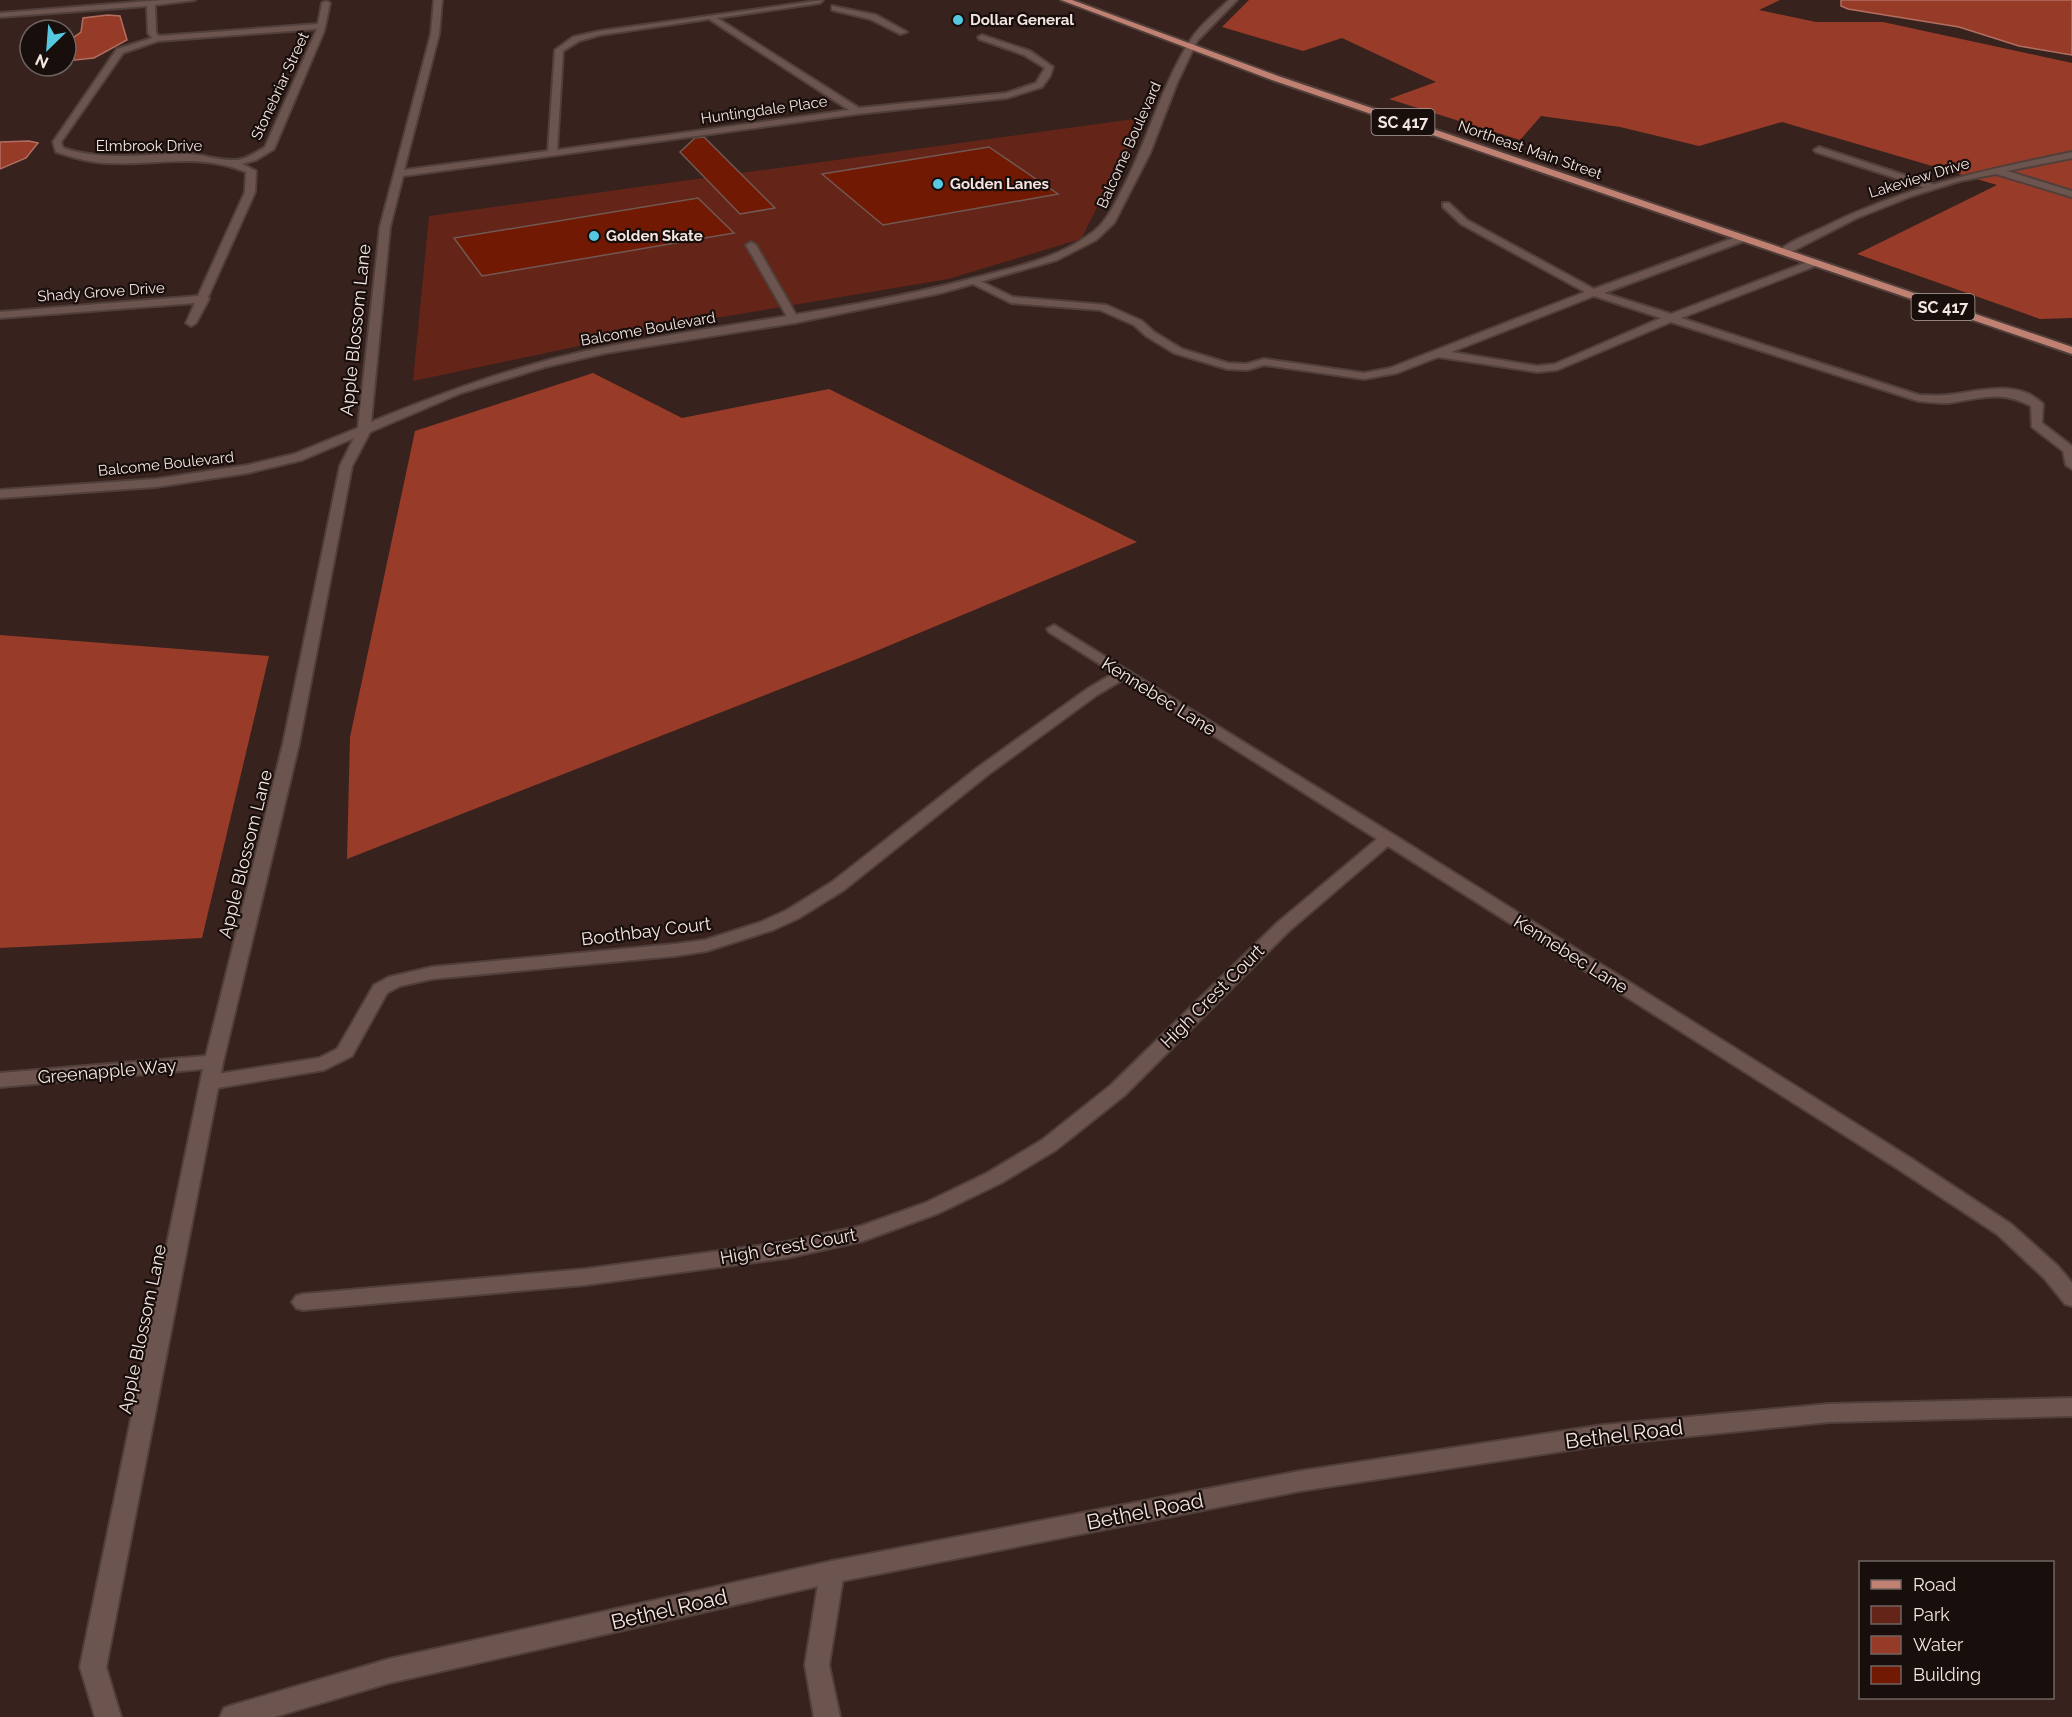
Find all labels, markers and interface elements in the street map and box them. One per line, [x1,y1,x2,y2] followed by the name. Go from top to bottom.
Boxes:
[970,11,1074,29] place label: Dollar General
[951,13,965,27] marker: Dollar General
[18,18,78,78] north arrow
[247,29,313,143] street label: Stonebriar Street
[32,50,51,72] text: N
[1093,79,1165,211] street label: Balcome Boulevard
[700,92,829,128] street label: Huntingdale Place
[1372,109,1434,135] road number: SC 417
[1456,117,1604,183] street label: Northeast Main Street
[96,137,203,155] street label: Elmbrook Drive
[1866,154,1972,202] street label: Lakeview Drive
[950,175,1049,193] place label: Golden Lanes
[931,177,945,191] marker: Golden Lanes
[606,227,703,245] place label: Golden Skate
[587,229,601,243] marker: Golden Skate
[336,243,375,417] street label: Apple Blossom Lane
[37,279,165,305] street label: Shady Grove Drive
[1912,294,1974,320] road number: SC 417
[579,308,717,350] street label: Balcome Boulevard
[97,448,235,480] street label: Balcome Boulevard
[1098,652,1220,740] street label: Kennebec Lane
[214,767,276,940] street label: Apple Blossom Lane
[1510,910,1632,998] street label: Kennebec Lane
[580,913,712,949] street label: Boothbay Court
[1156,940,1268,1052] street label: High Crest Court
[37,1054,177,1088] street label: Greenapple Way
[718,1224,858,1268] street label: High Crest Court
[114,1242,170,1416] street label: Apple Blossom Lane
[1564,1414,1684,1454] street label: Bethel Road
[1084,1487,1206,1535] street label: Bethel Road
[1859,1561,2054,1699] legend
[1913,1574,1956,1595] text: Road
[608,1583,730,1635] street label: Bethel Road
[1913,1604,1950,1625] text: Park
[1913,1634,1964,1655] text: Water
[1913,1664,1981,1685] text: Building

